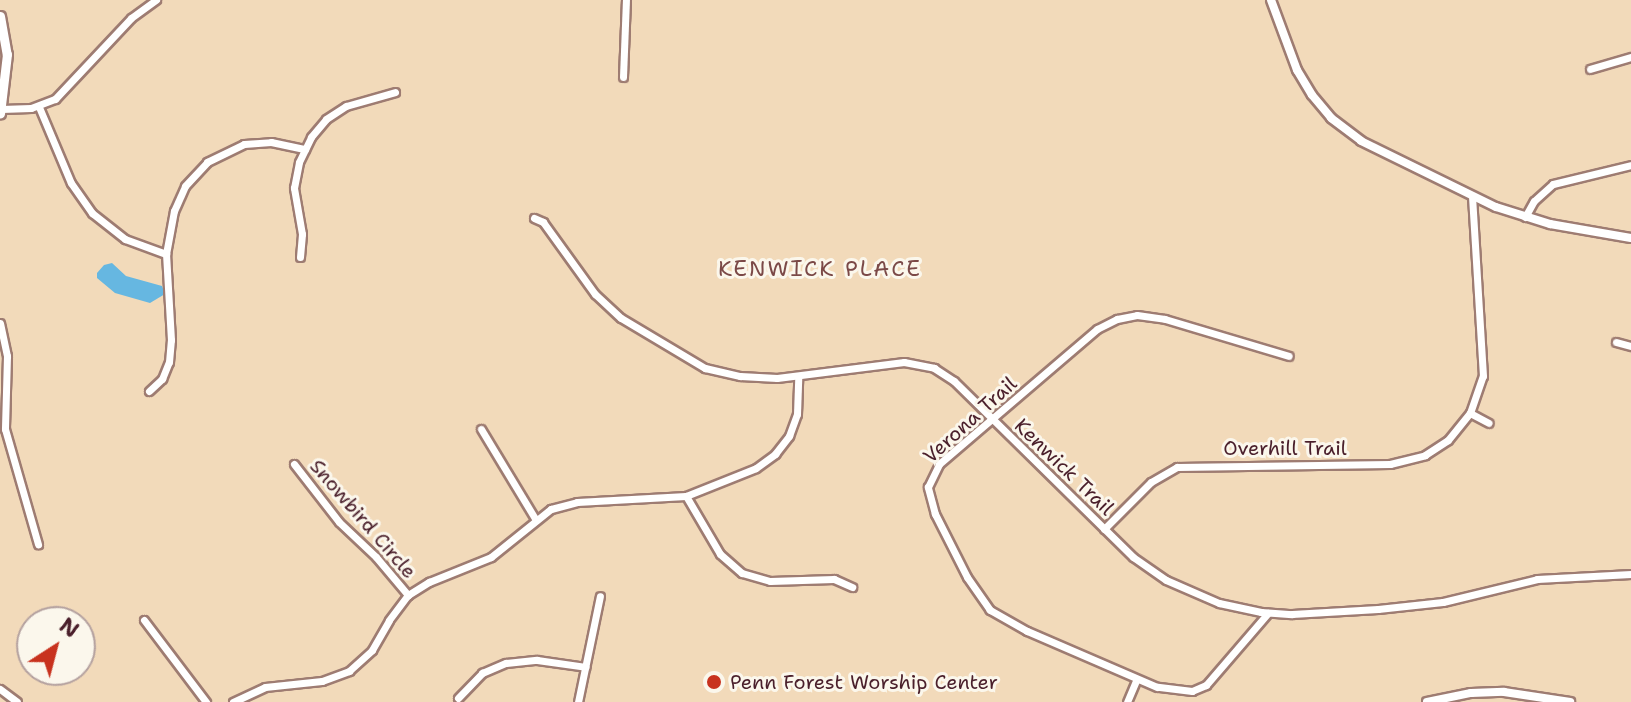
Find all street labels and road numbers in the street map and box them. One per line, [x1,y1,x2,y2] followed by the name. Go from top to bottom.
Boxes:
[918,372,1022,468] street label: Verona Trail
[1009,414,1119,520] street label: Kenwick Trail
[1223,436,1347,460] street label: Overhill Trail
[305,455,421,583] street label: Snowbird Circle

